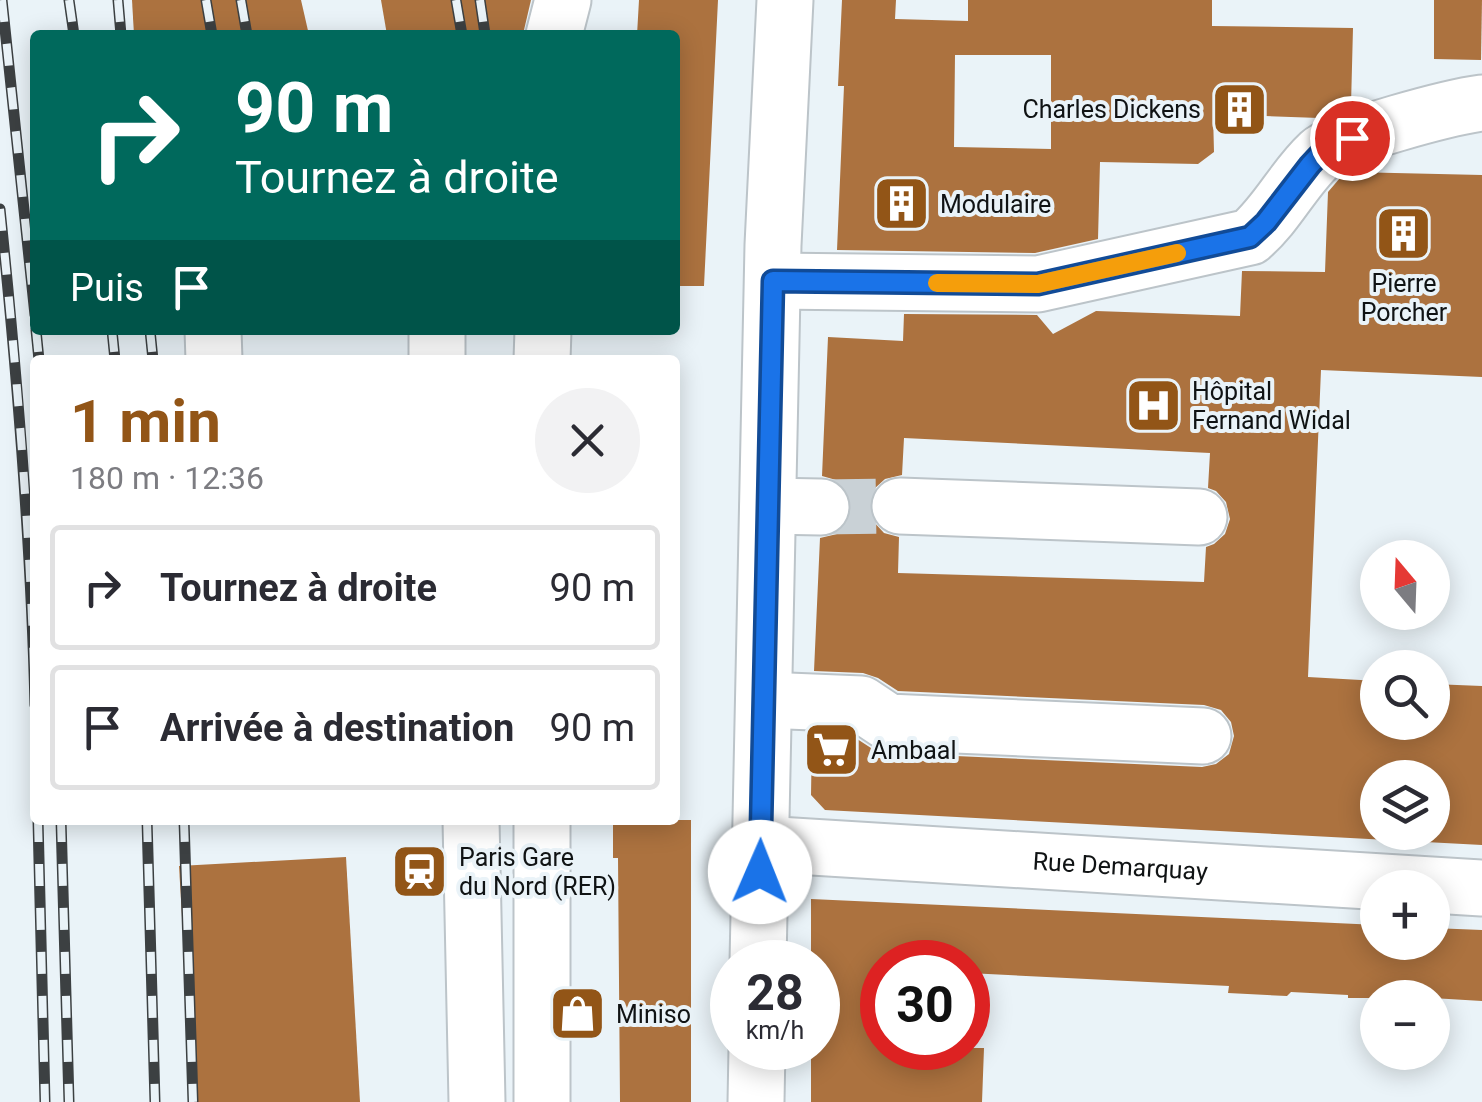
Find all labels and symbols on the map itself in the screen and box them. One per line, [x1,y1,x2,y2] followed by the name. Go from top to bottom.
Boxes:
[1210,79,1270,139] building icon: Charles Dickens
[1022,95,1201,124] place label: Charles Dickens
[1310,96,1395,181] pin
[871,174,931,234] building icon: Modulaire
[940,190,1051,219] place label: Modulaire
[1374,204,1434,264] building icon: Pierre Porcher
[1361,269,1448,327] place label: Pierre Porcher
[1123,375,1183,435] hospital icon: Hôpital Fernand Widal
[1192,377,1351,435] place label: Hôpital Fernand Widal
[1360,540,1450,630] north arrow
[802,720,862,780] supermarket icon: Ambaal
[871,736,957,765] place label: Ambaal
[708,820,812,924] position arrow
[390,841,450,901] station icon: Paris Gare du Nord (RER)
[459,843,616,901] place label: Paris Gare du Nord (RER)
[1032,847,1209,886] street label: Rue Demarquay
[860,940,990,1070] speed limit sign: 30
[547,984,607,1044] shop icon: Miniso
[616,1000,691,1029] place label: Miniso

